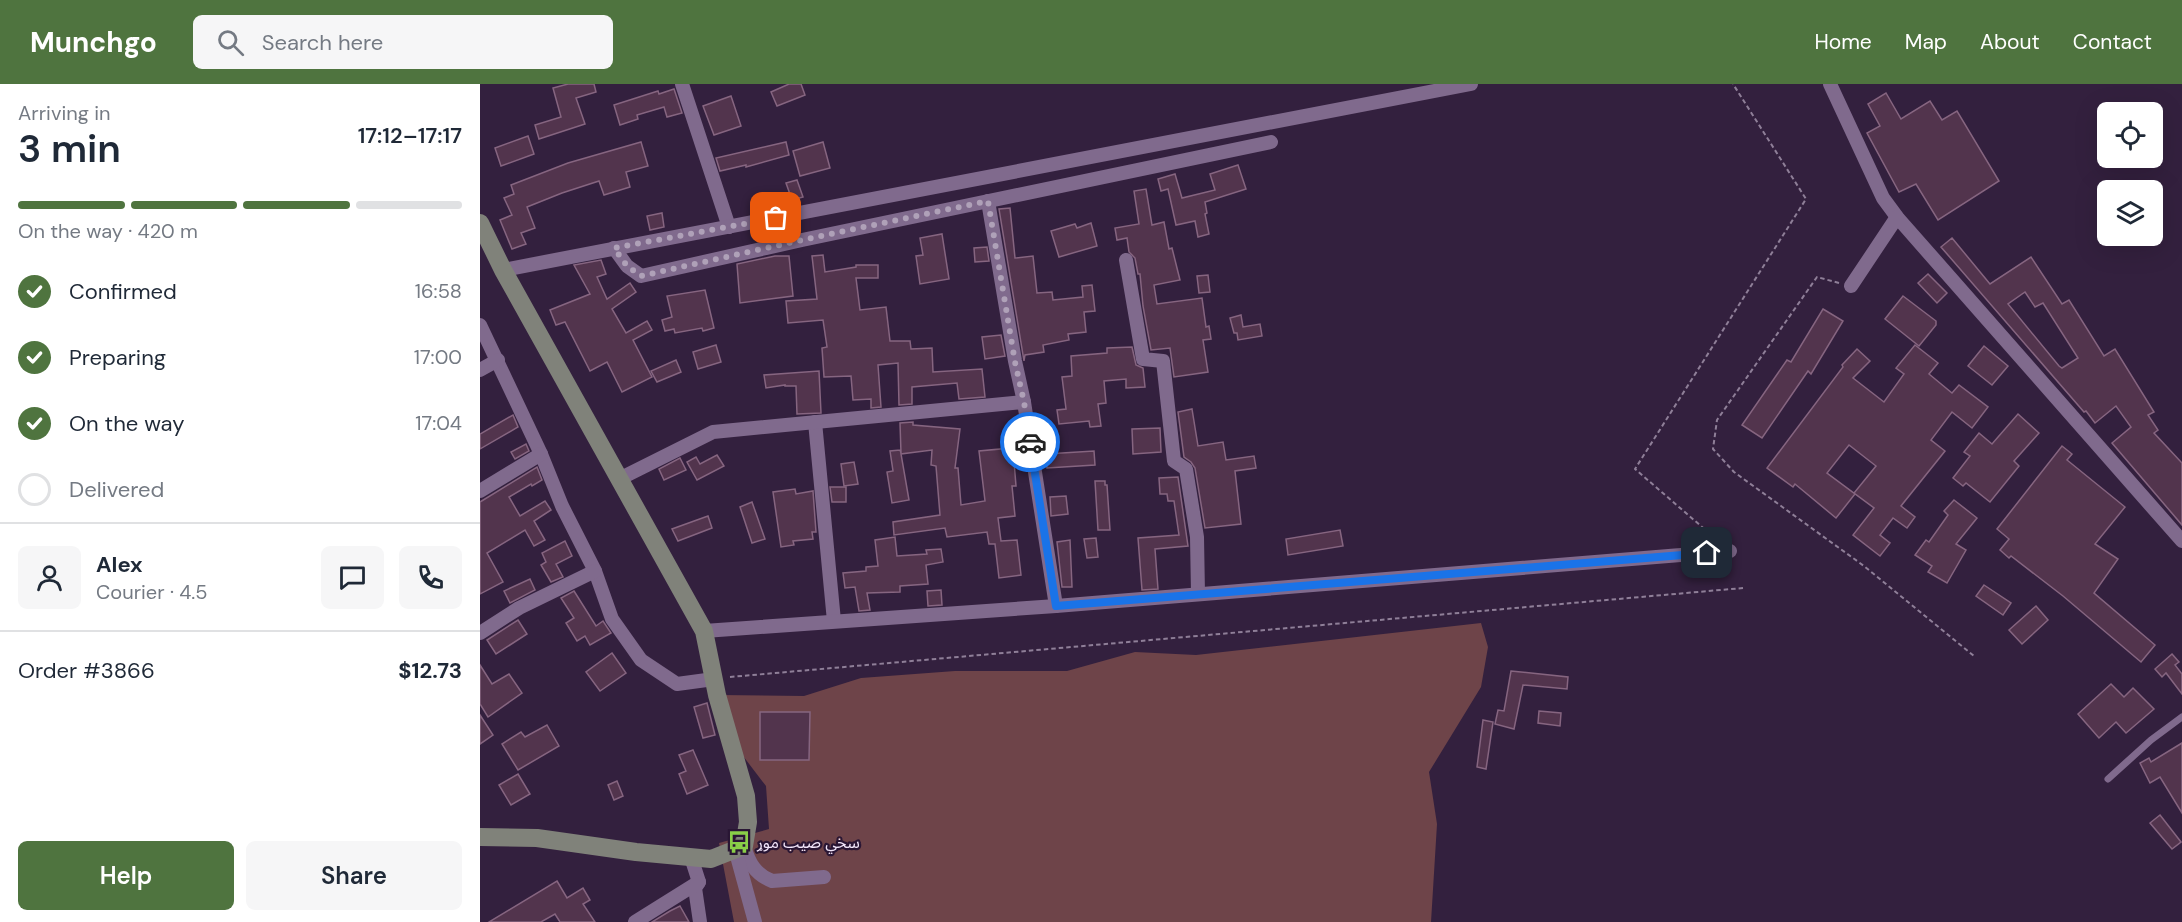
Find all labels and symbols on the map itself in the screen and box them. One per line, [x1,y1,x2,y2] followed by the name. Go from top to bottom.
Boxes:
[750,192,801,243] pin
[1000,412,1060,472] courier
[1681,527,1732,578] pin
[726,829,752,855] bus stop icon: سخي صیب موړ
[756,832,860,854] place label: سخي صیب موړ

